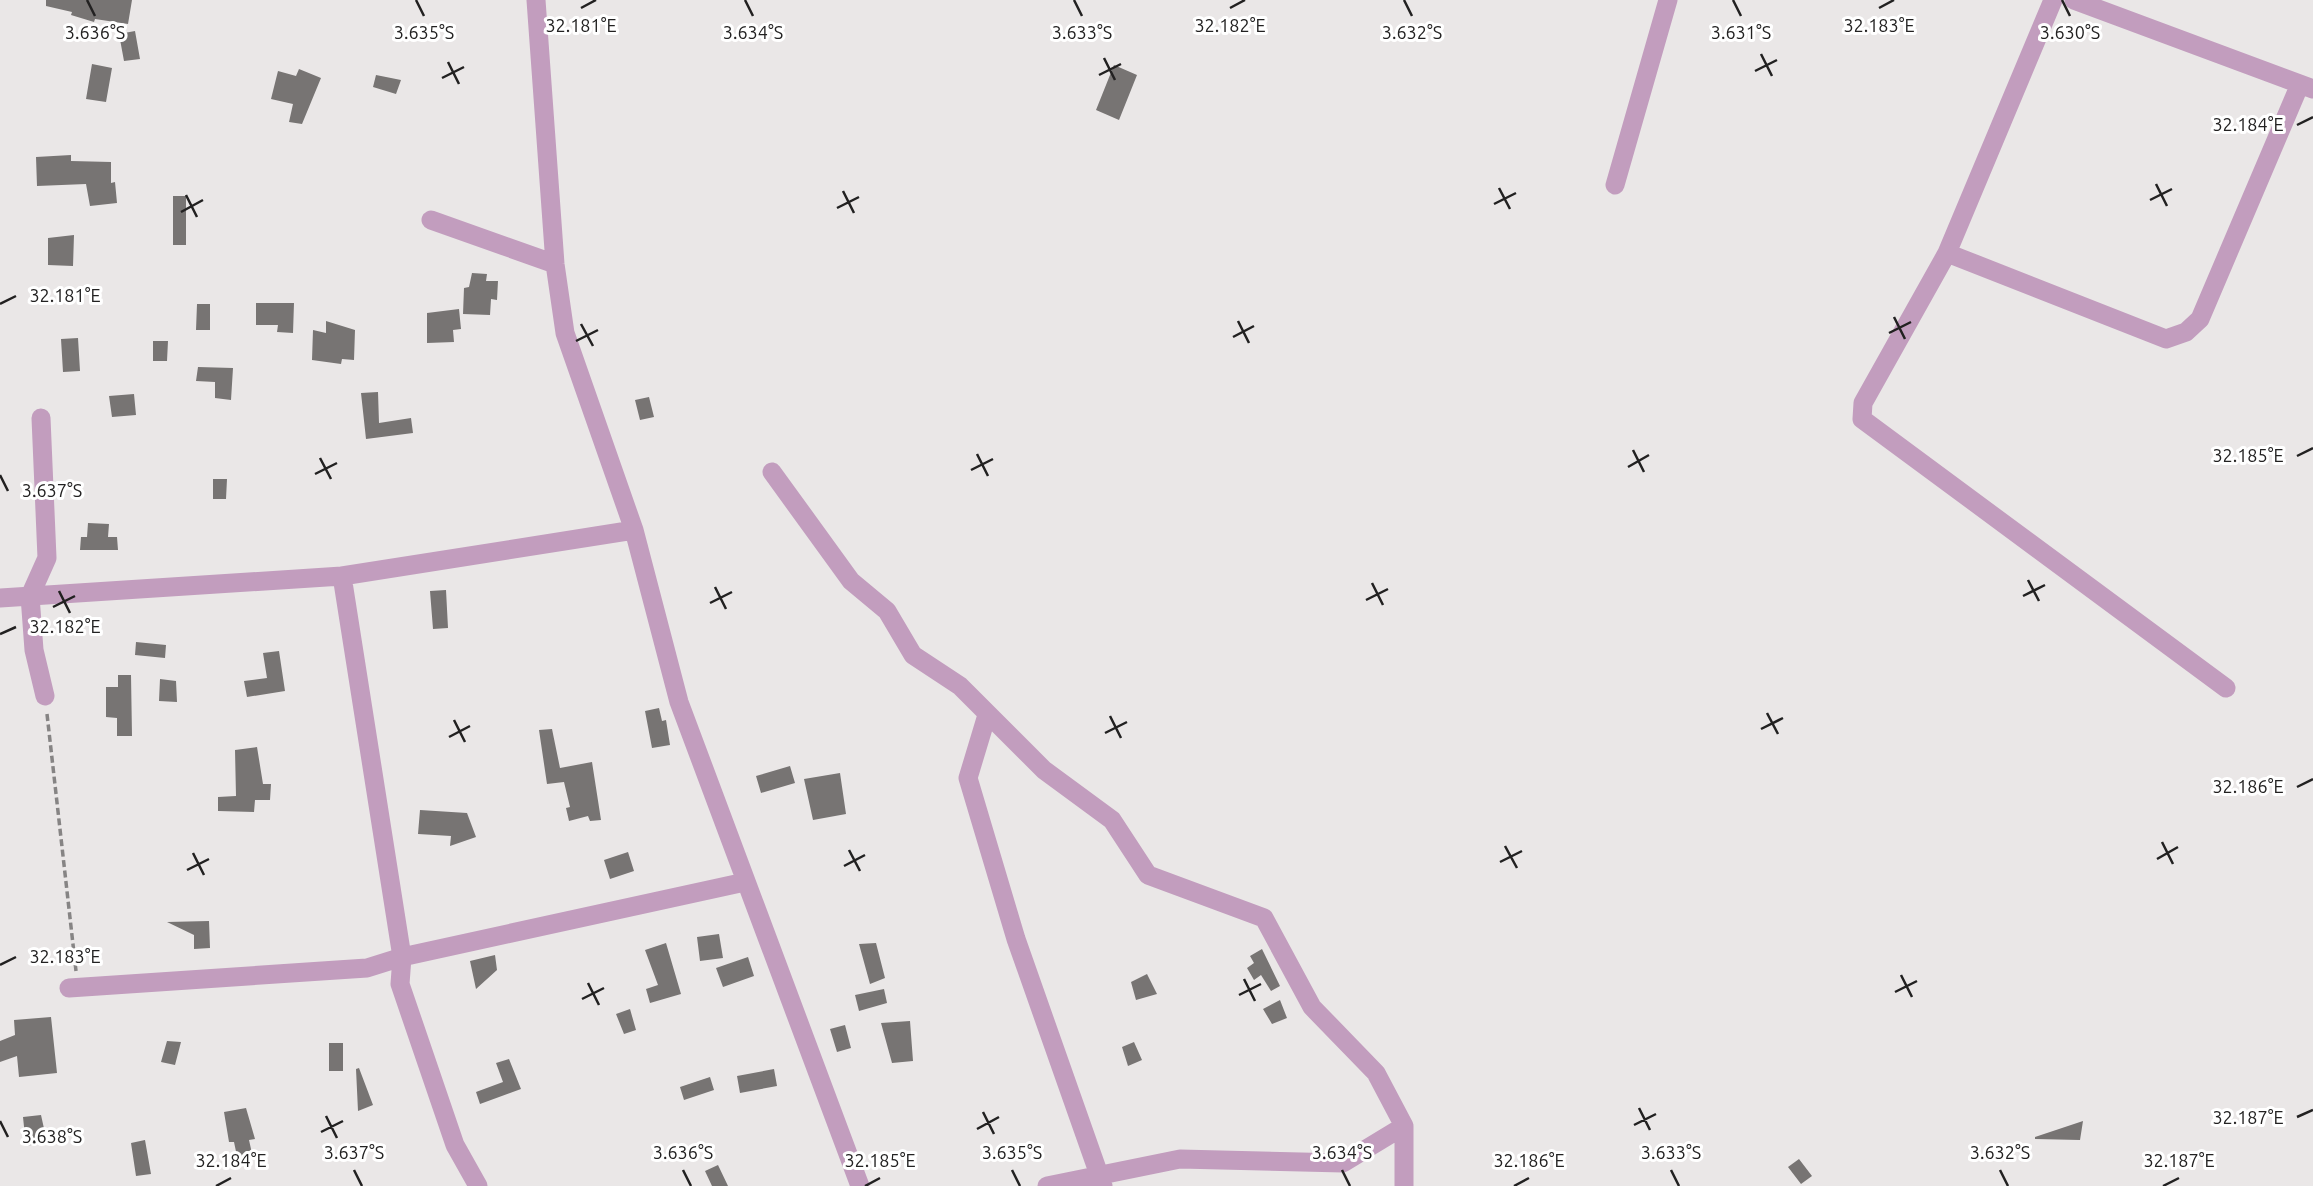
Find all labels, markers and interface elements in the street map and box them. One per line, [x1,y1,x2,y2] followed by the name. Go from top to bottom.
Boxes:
[545,15,617,35] text: 32.181°E
[1194,15,1266,35] text: 32.182°E
[1843,15,1915,35] text: 32.183°E
[65,22,125,42] text: 3.636°S
[394,22,454,42] text: 3.635°S
[723,22,783,42] text: 3.634°S
[1052,22,1112,42] text: 3.633°S
[1382,22,1442,42] text: 3.632°S
[1711,22,1771,42] text: 3.631°S
[2040,22,2100,42] text: 3.630°S
[2212,114,2284,134] text: 32.184°E
[29,285,101,305] text: 32.181°E
[2212,445,2284,465] text: 32.185°E
[22,480,82,500] text: 3.637°S
[29,616,101,636] text: 32.182°E
[2212,776,2284,796] text: 32.186°E
[29,946,101,966] text: 32.183°E
[2212,1107,2284,1127] text: 32.187°E
[22,1126,82,1146] text: 3.638°S
[324,1142,384,1162] text: 3.637°S
[653,1142,713,1162] text: 3.636°S
[982,1142,1042,1162] text: 3.635°S
[1312,1142,1372,1162] text: 3.634°S
[1641,1142,1701,1162] text: 3.633°S
[1970,1142,2030,1162] text: 3.632°S
[195,1150,267,1170] text: 32.184°E
[844,1150,916,1170] text: 32.185°E
[1493,1150,1565,1170] text: 32.186°E
[2143,1150,2215,1170] text: 32.187°E

